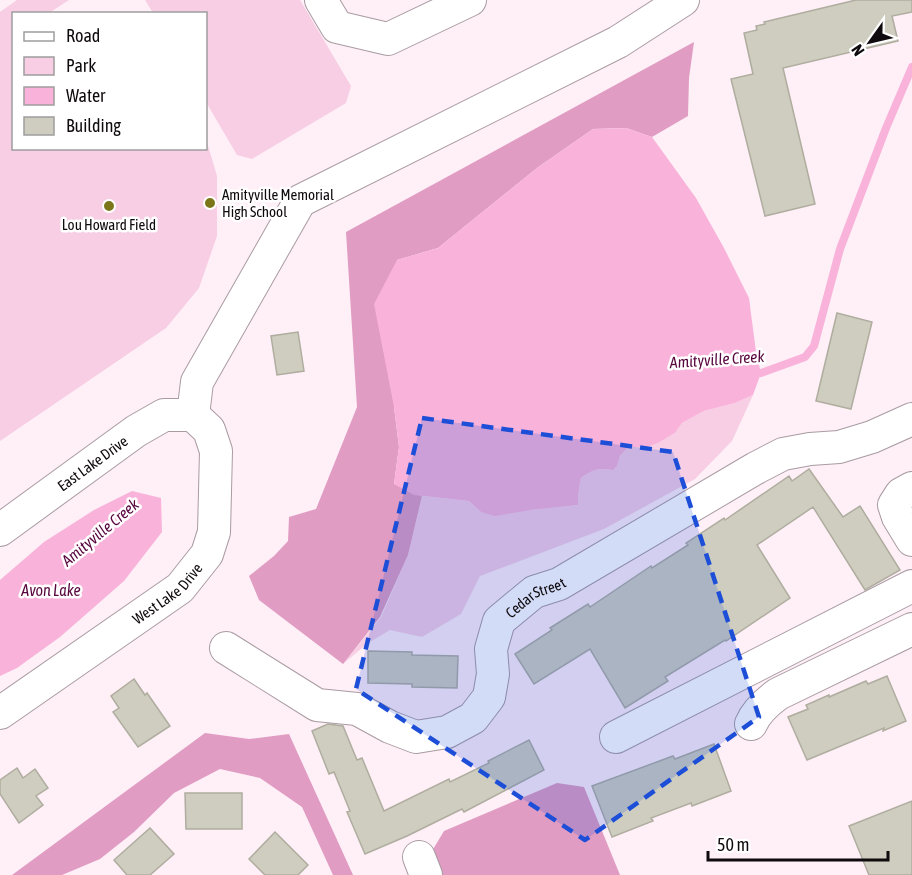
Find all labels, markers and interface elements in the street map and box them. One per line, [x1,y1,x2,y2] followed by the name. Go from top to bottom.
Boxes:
[12,12,207,150] legend
[840,12,900,72] north arrow
[66,25,100,46] text: Road
[847,41,868,59] text: N
[66,55,96,76] text: Park
[66,85,106,106] text: Water
[66,115,121,136] text: Building
[222,186,334,220] place label: Amityville Memorial High School
[203,196,217,210] marker: Amityville Memorial High School
[102,199,116,213] marker: Lou Howard Field
[62,216,156,233] place label: Lou Howard Field
[668,347,766,372] water label: Amityville Creek
[54,432,131,494] street label: East Lake Drive
[57,494,144,571] water label: Amityville Creek
[129,559,205,627] street label: West Lake Drive
[502,574,568,621] street label: Cedar Street
[20,581,81,599] water label: Avon Lake
[708,824,888,862] scale bar
[717,834,749,855] text: 50 m

